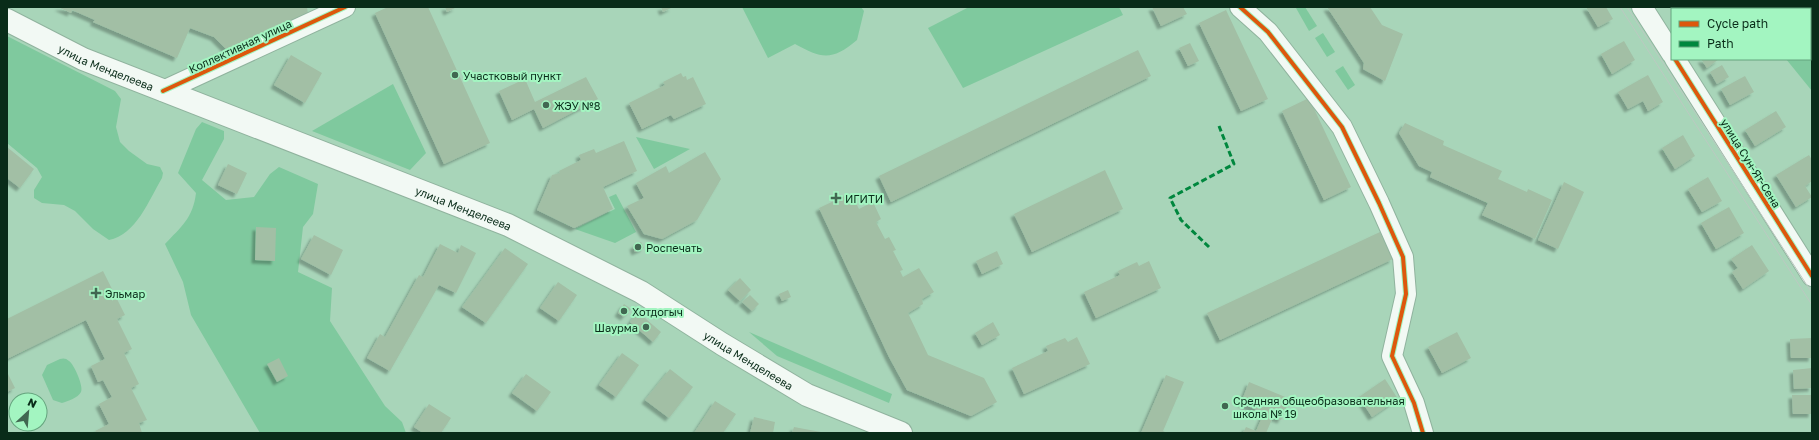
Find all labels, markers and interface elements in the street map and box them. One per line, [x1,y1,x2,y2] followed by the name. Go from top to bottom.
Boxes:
[1671,8,1811,60] legend
[186,16,294,76] street label: Коллективная улица
[1707,16,1768,31] text: Cycle path
[1707,36,1734,51] text: Path
[56,41,156,93] street label: улица Менделеева
[463,69,562,82] place label: Участковый пункт
[450,70,460,80] marker: Участковый пункт
[554,99,601,112] place label: ЖЭУ №8
[541,100,551,110] marker: ЖЭУ №8
[1718,116,1784,210] street label: улица Сун-Ят-Сена
[414,183,514,232] street label: улица Менделеева
[830,192,842,204] marker: ИГИТИ
[845,192,883,205] place label: ИГИТИ
[646,241,702,254] place label: Роспечать
[633,242,643,252] marker: Роспечать
[90,287,102,299] marker: Эльмар
[105,287,145,300] place label: Эльмар
[632,305,683,318] place label: Хотдогыч
[619,306,629,316] marker: Хотдогыч
[594,321,638,334] place label: Шаурма
[641,322,651,332] marker: Шаурма
[702,328,796,392] street label: улица Менделеева
[8,392,48,432] north arrow
[1233,394,1405,420] place label: Средняя общеобразовательная школа № 19
[26,395,39,410] text: N
[1220,401,1230,411] marker: Средняя общеобразовательная школа № 19

